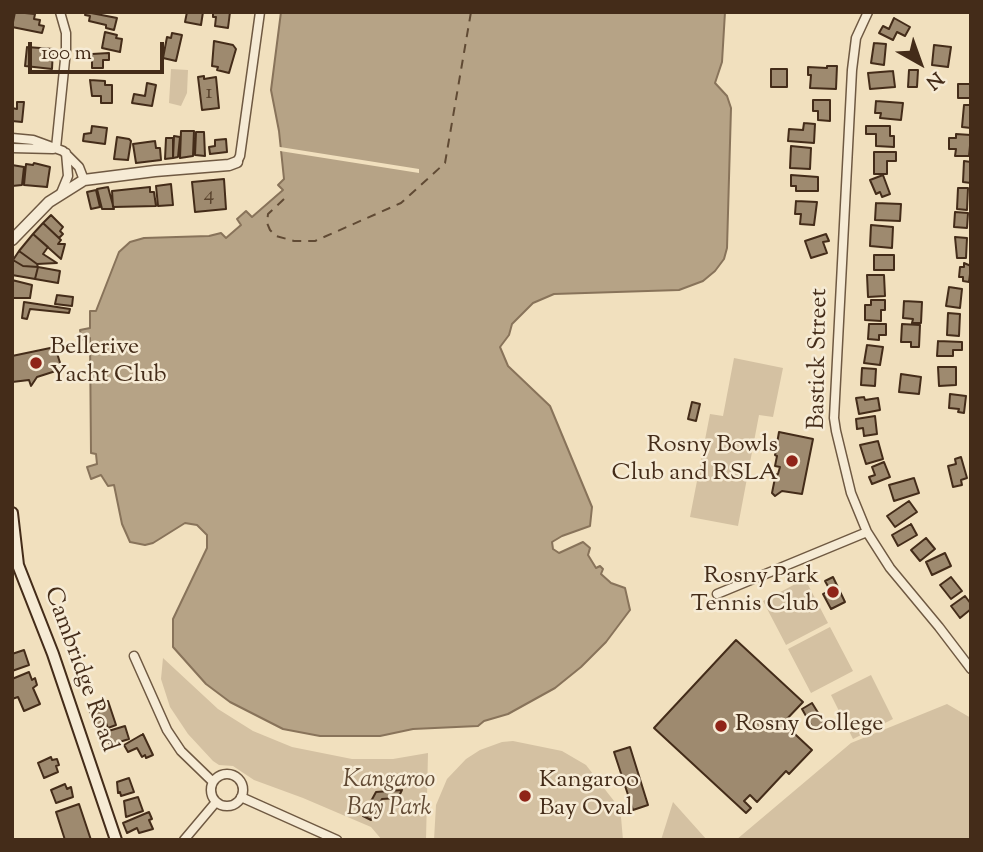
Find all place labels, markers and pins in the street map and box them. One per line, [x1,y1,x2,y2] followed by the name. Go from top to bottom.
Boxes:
[50,335,167,391] place label: Bellerive Yacht Club
[28,355,44,371] marker: Bellerive Yacht Club
[612,433,778,489] place label: Rosny Bowls Club and RSLA
[784,453,800,469] marker: Rosny Bowls Club and RSLA
[691,564,819,620] place label: Rosny Park Tennis Club
[825,584,841,600] marker: Rosny Park Tennis Club
[735,712,883,740] place label: Rosny College
[713,718,729,734] marker: Rosny College
[539,768,639,824] place label: Kangaroo Bay Oval
[517,788,533,804] marker: Kangaroo Bay Oval

